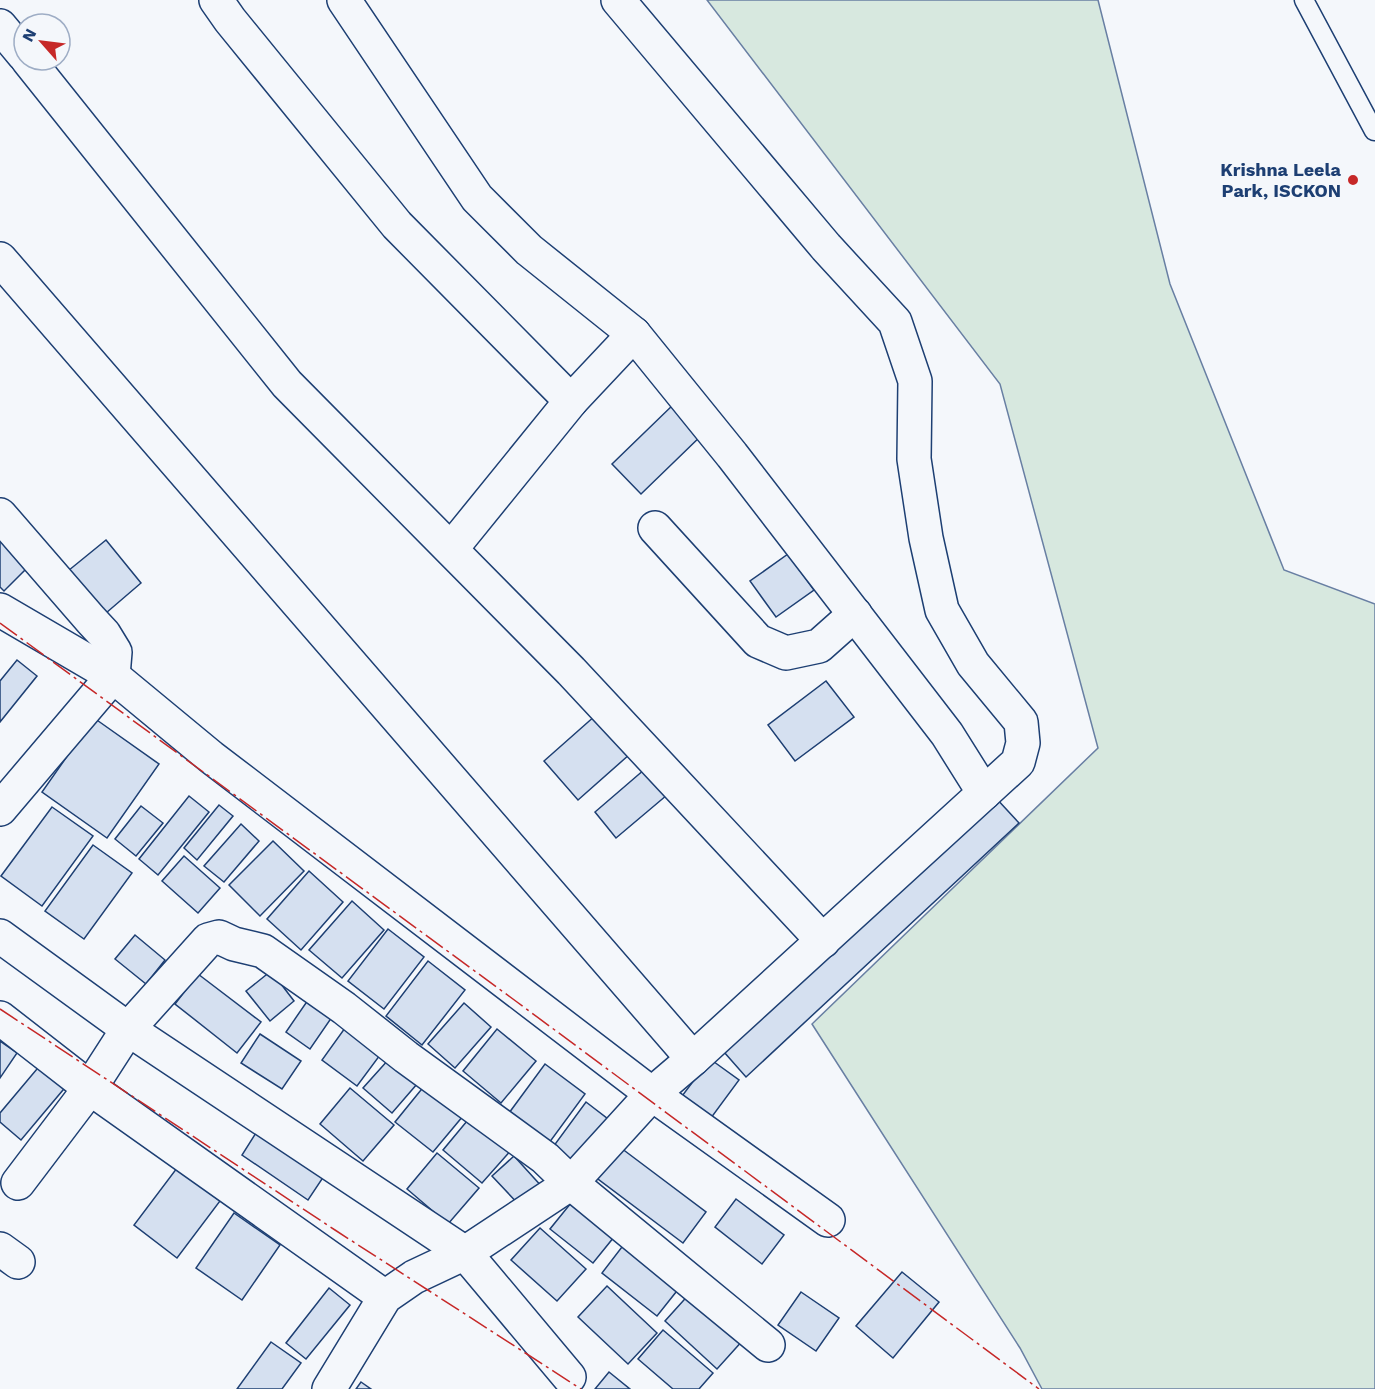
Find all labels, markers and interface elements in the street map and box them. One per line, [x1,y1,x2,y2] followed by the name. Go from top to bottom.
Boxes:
[12,12,72,72] north arrow
[18,25,40,45] text: N
[1220,159,1342,201] place label: Krishna Leela Park, ISCKON
[1346,173,1360,187] marker: Krishna Leela Park, ISCKON

